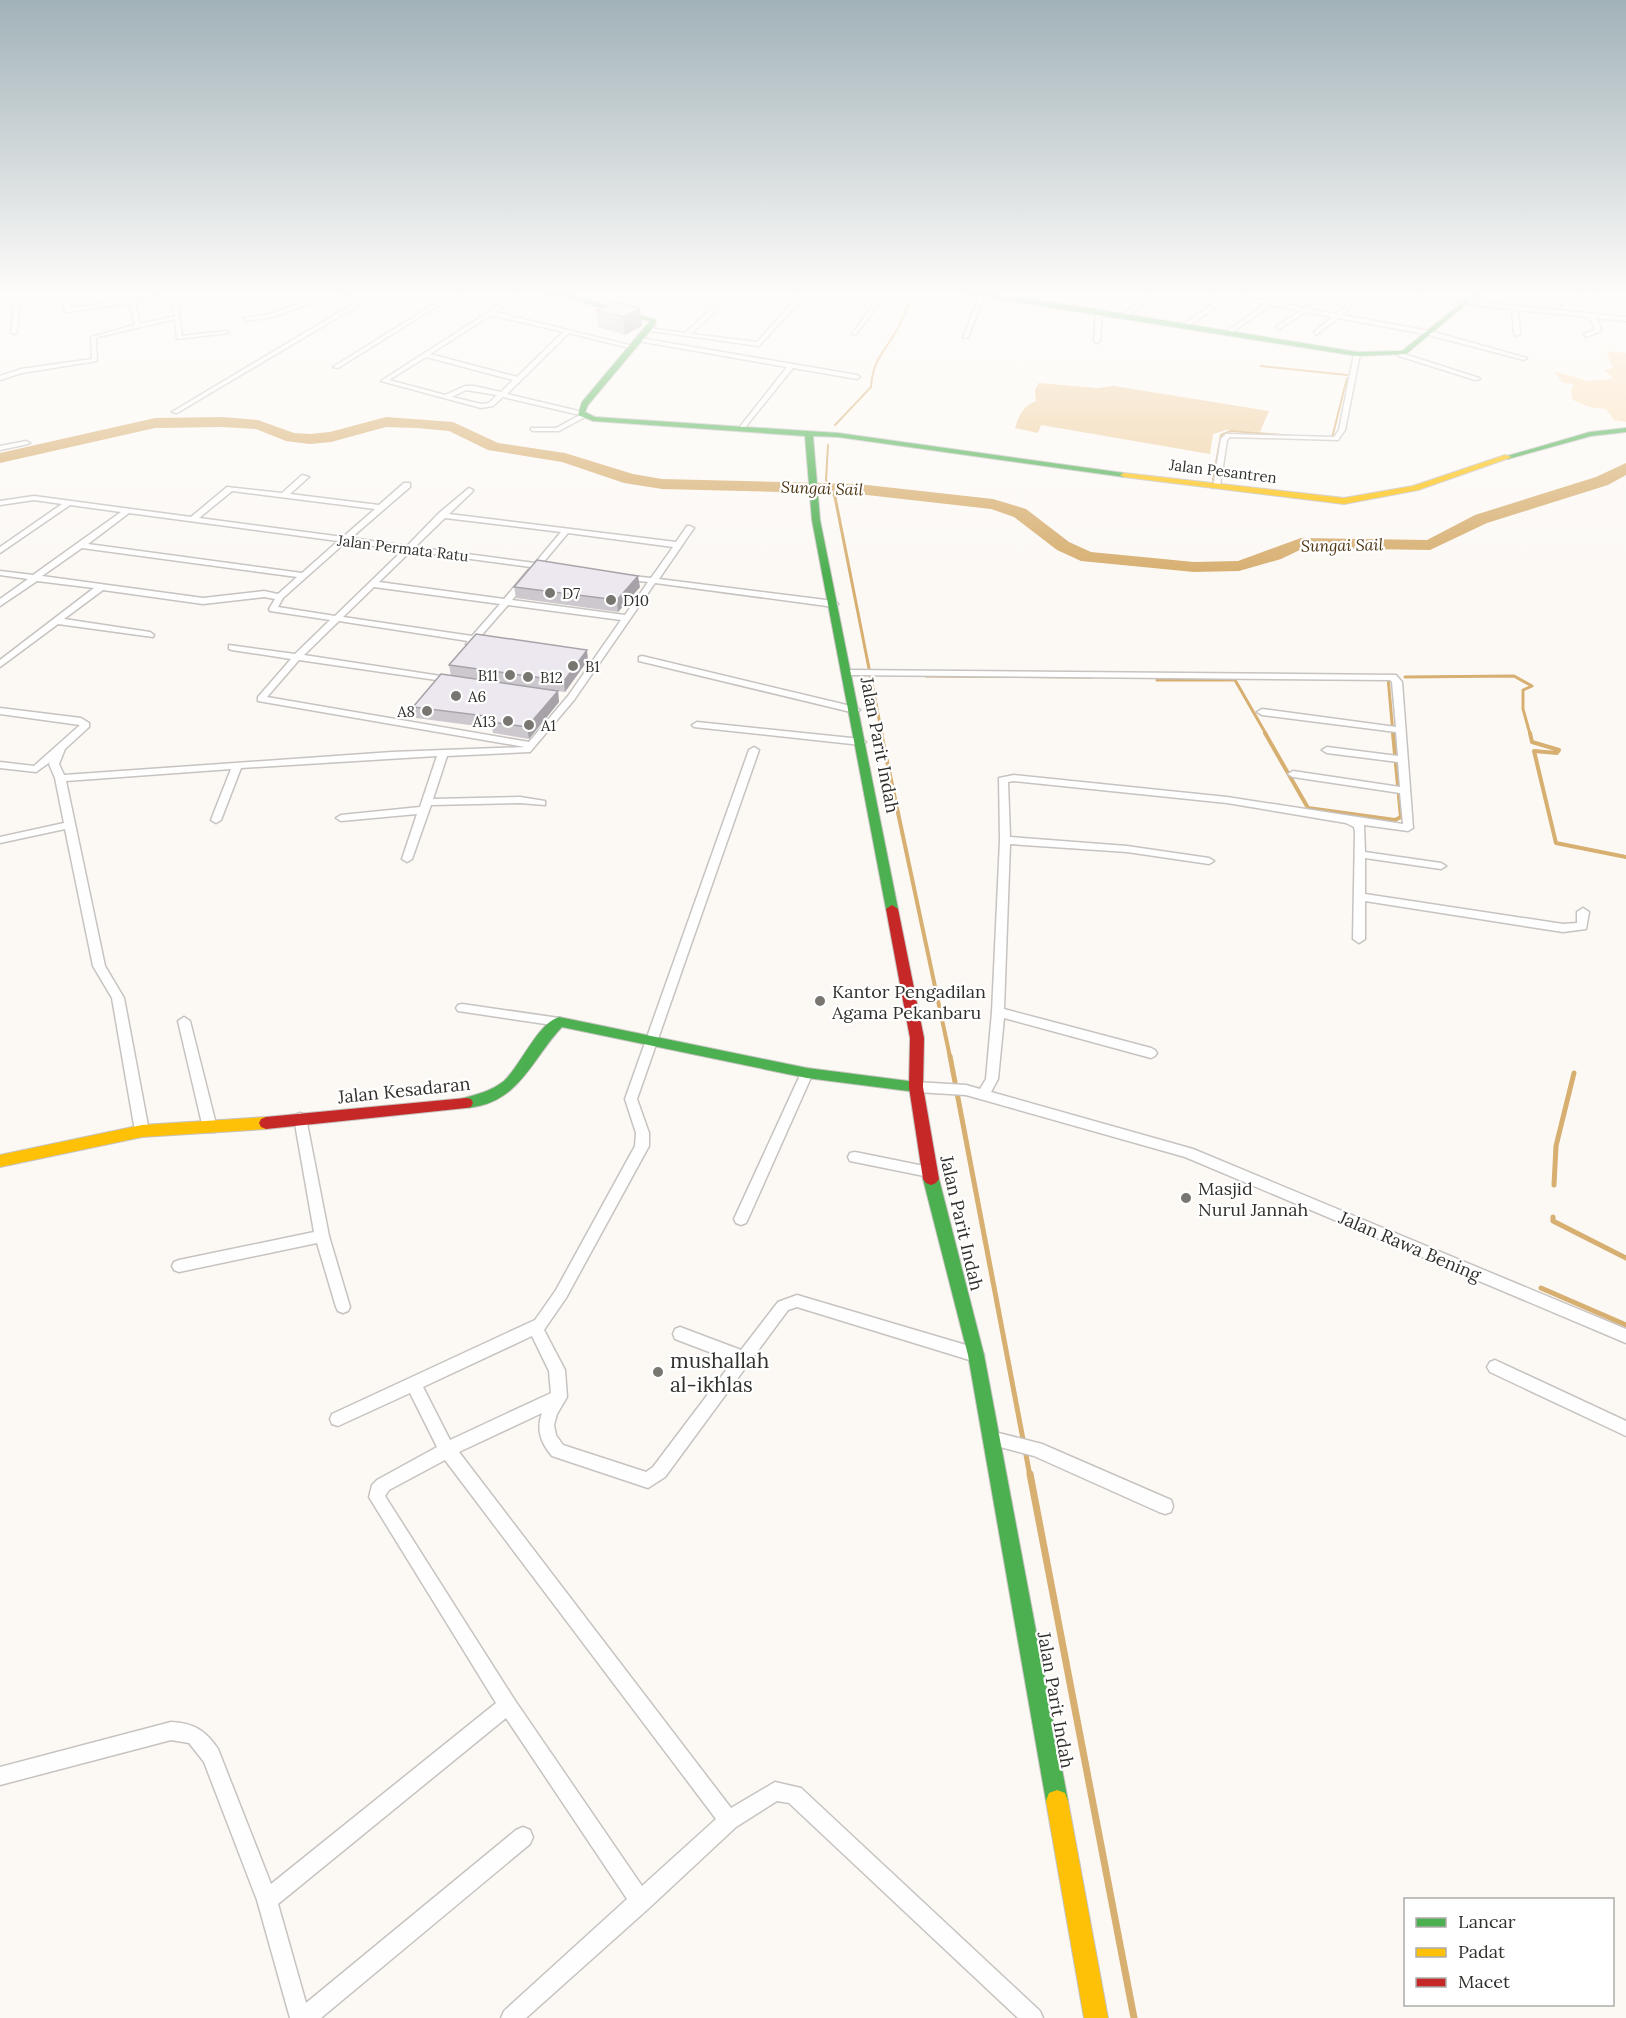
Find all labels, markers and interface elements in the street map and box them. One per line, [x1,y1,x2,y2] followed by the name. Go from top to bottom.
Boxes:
[1167,455,1278,487] street label: Jalan Pesantren
[780,477,864,499] water label: Sungai Sail
[335,530,470,565] street label: Jalan Permata Ratu
[1301,534,1384,556] water label: Sungai Sail
[562,584,580,603] place label: D7
[543,586,557,600] marker: D7
[623,591,649,610] place label: D10
[604,593,618,607] marker: D10
[585,657,600,676] place label: B1
[566,659,580,673] marker: B1
[478,666,498,685] place label: B11
[503,668,517,682] marker: B11
[540,668,563,687] place label: B12
[521,670,535,684] marker: B12
[855,674,905,815] street label: Jalan Parit Indah
[467,687,486,706] place label: A6
[449,689,463,703] marker: A6
[396,702,415,721] place label: A8
[420,704,434,718] marker: A8
[472,712,496,731] place label: A13
[501,714,515,728] marker: A13
[540,716,556,735] place label: A1
[522,718,536,732] marker: A1
[831,980,986,1024] place label: Kantor Pengadilan Agama Pekanbaru
[813,994,827,1008] marker: Kantor Pengadilan Agama Pekanbaru
[336,1072,471,1108] street label: Jalan Kesadaran
[935,1152,989,1293] street label: Jalan Parit Indah
[1198,1177,1309,1221] place label: Masjid Nurul Jannah
[1179,1191,1193,1205] marker: Masjid Nurul Jannah
[1335,1205,1485,1287] street label: Jalan Rawa Bening
[670,1347,769,1398] place label: mushallah al-ikhlas
[651,1365,665,1379] marker: mushallah al-ikhlas
[1033,1629,1079,1770] street label: Jalan Parit Indah
[1404,1898,1614,2006] legend
[1458,1910,1516,1933] text: Lancar
[1458,1940,1505,1963] text: Padat
[1458,1970,1510,1993] text: Macet

